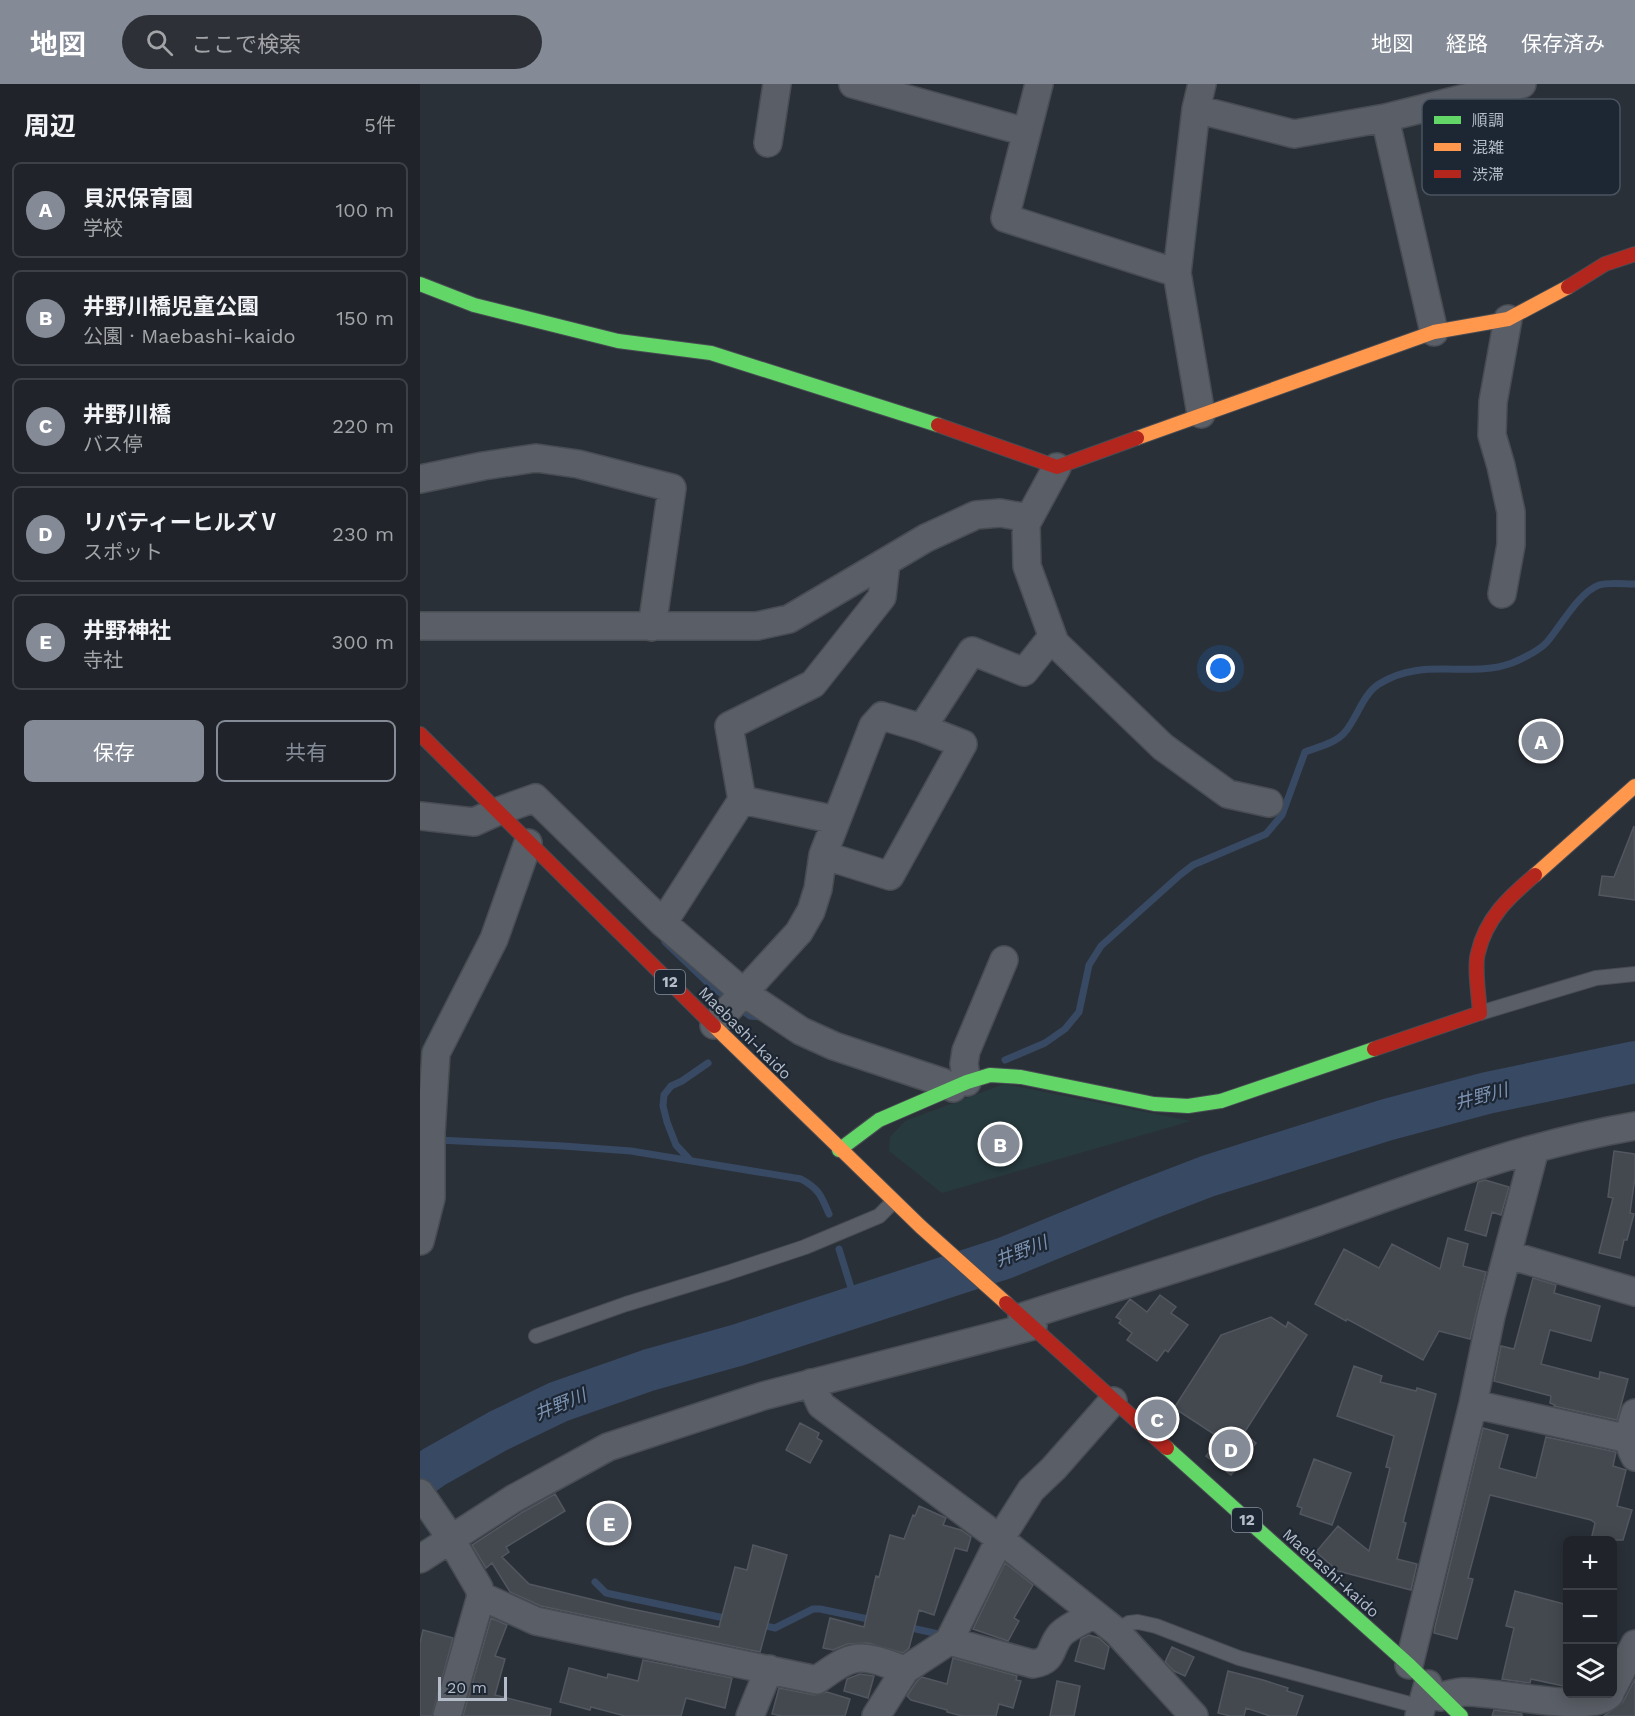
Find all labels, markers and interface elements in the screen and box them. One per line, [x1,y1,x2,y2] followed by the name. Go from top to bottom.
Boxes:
[122,15,542,69] search box
[143,26,176,59] icon: search
[30,28,86,61] text: 地図
[1371,31,1413,56] text: 地図
[1446,31,1488,56] text: 経路
[1521,31,1605,56] text: 保存済み
[191,32,301,57] text: ここで検索
[1422,99,1620,195] legend
[24,111,76,141] text: 周辺
[1472,111,1504,130] text: 順調
[364,113,396,137] text: 5件
[1472,138,1504,157] text: 混雑
[1472,165,1504,184] text: 渋滞
[83,186,193,211] text: 貝沢保育園
[39,198,52,222] text: A
[335,198,394,222] text: 100 m
[83,216,123,240] text: 学校
[83,294,259,319] text: 井野川橋児童公園
[39,306,52,330] text: B
[336,306,394,330] text: 150 m
[83,324,296,348] text: 公園 · Maebashi-kaido
[83,402,171,427] text: 井野川橋
[39,414,52,438] text: C
[332,414,394,438] text: 220 m
[83,432,143,456] text: バス停
[83,510,280,535] text: リバティーヒルズⅤ
[38,522,53,546] text: D
[332,522,394,546] text: 230 m
[83,540,163,564] text: スポット
[83,618,171,643] text: 井野神社
[39,630,52,654] text: E
[332,630,394,654] text: 300 m
[83,648,123,672] text: 寺社
[1206,654,1235,683] your location
[1522,718,1560,764] pin: A
[24,720,204,782] button: 保存
[216,720,396,782] button: 共有
[655,970,685,994] road number: 12
[695,983,795,1083] street label: Maebashi-kaido
[1452,1078,1512,1113] water label: 井野川
[980,1122,1020,1166] pin: B
[992,1231,1052,1270] water label: 井野川
[531,1383,591,1424] water label: 井野川
[1138,1396,1176,1442] pin: C
[1212,1426,1250,1472] pin: D
[590,1500,628,1546] pin: E
[1232,1508,1262,1532] road number: 12
[1279,1525,1383,1621] street label: Maebashi-kaido
[1563,1536,1617,1698] map controls
[1563,1536,1617,1590] button: +
[1563,1590,1617,1644] button: −
[1563,1644,1617,1698] button: layers
[438,1674,507,1702] scale bar
[447,1678,487,1697] text: 20 m

